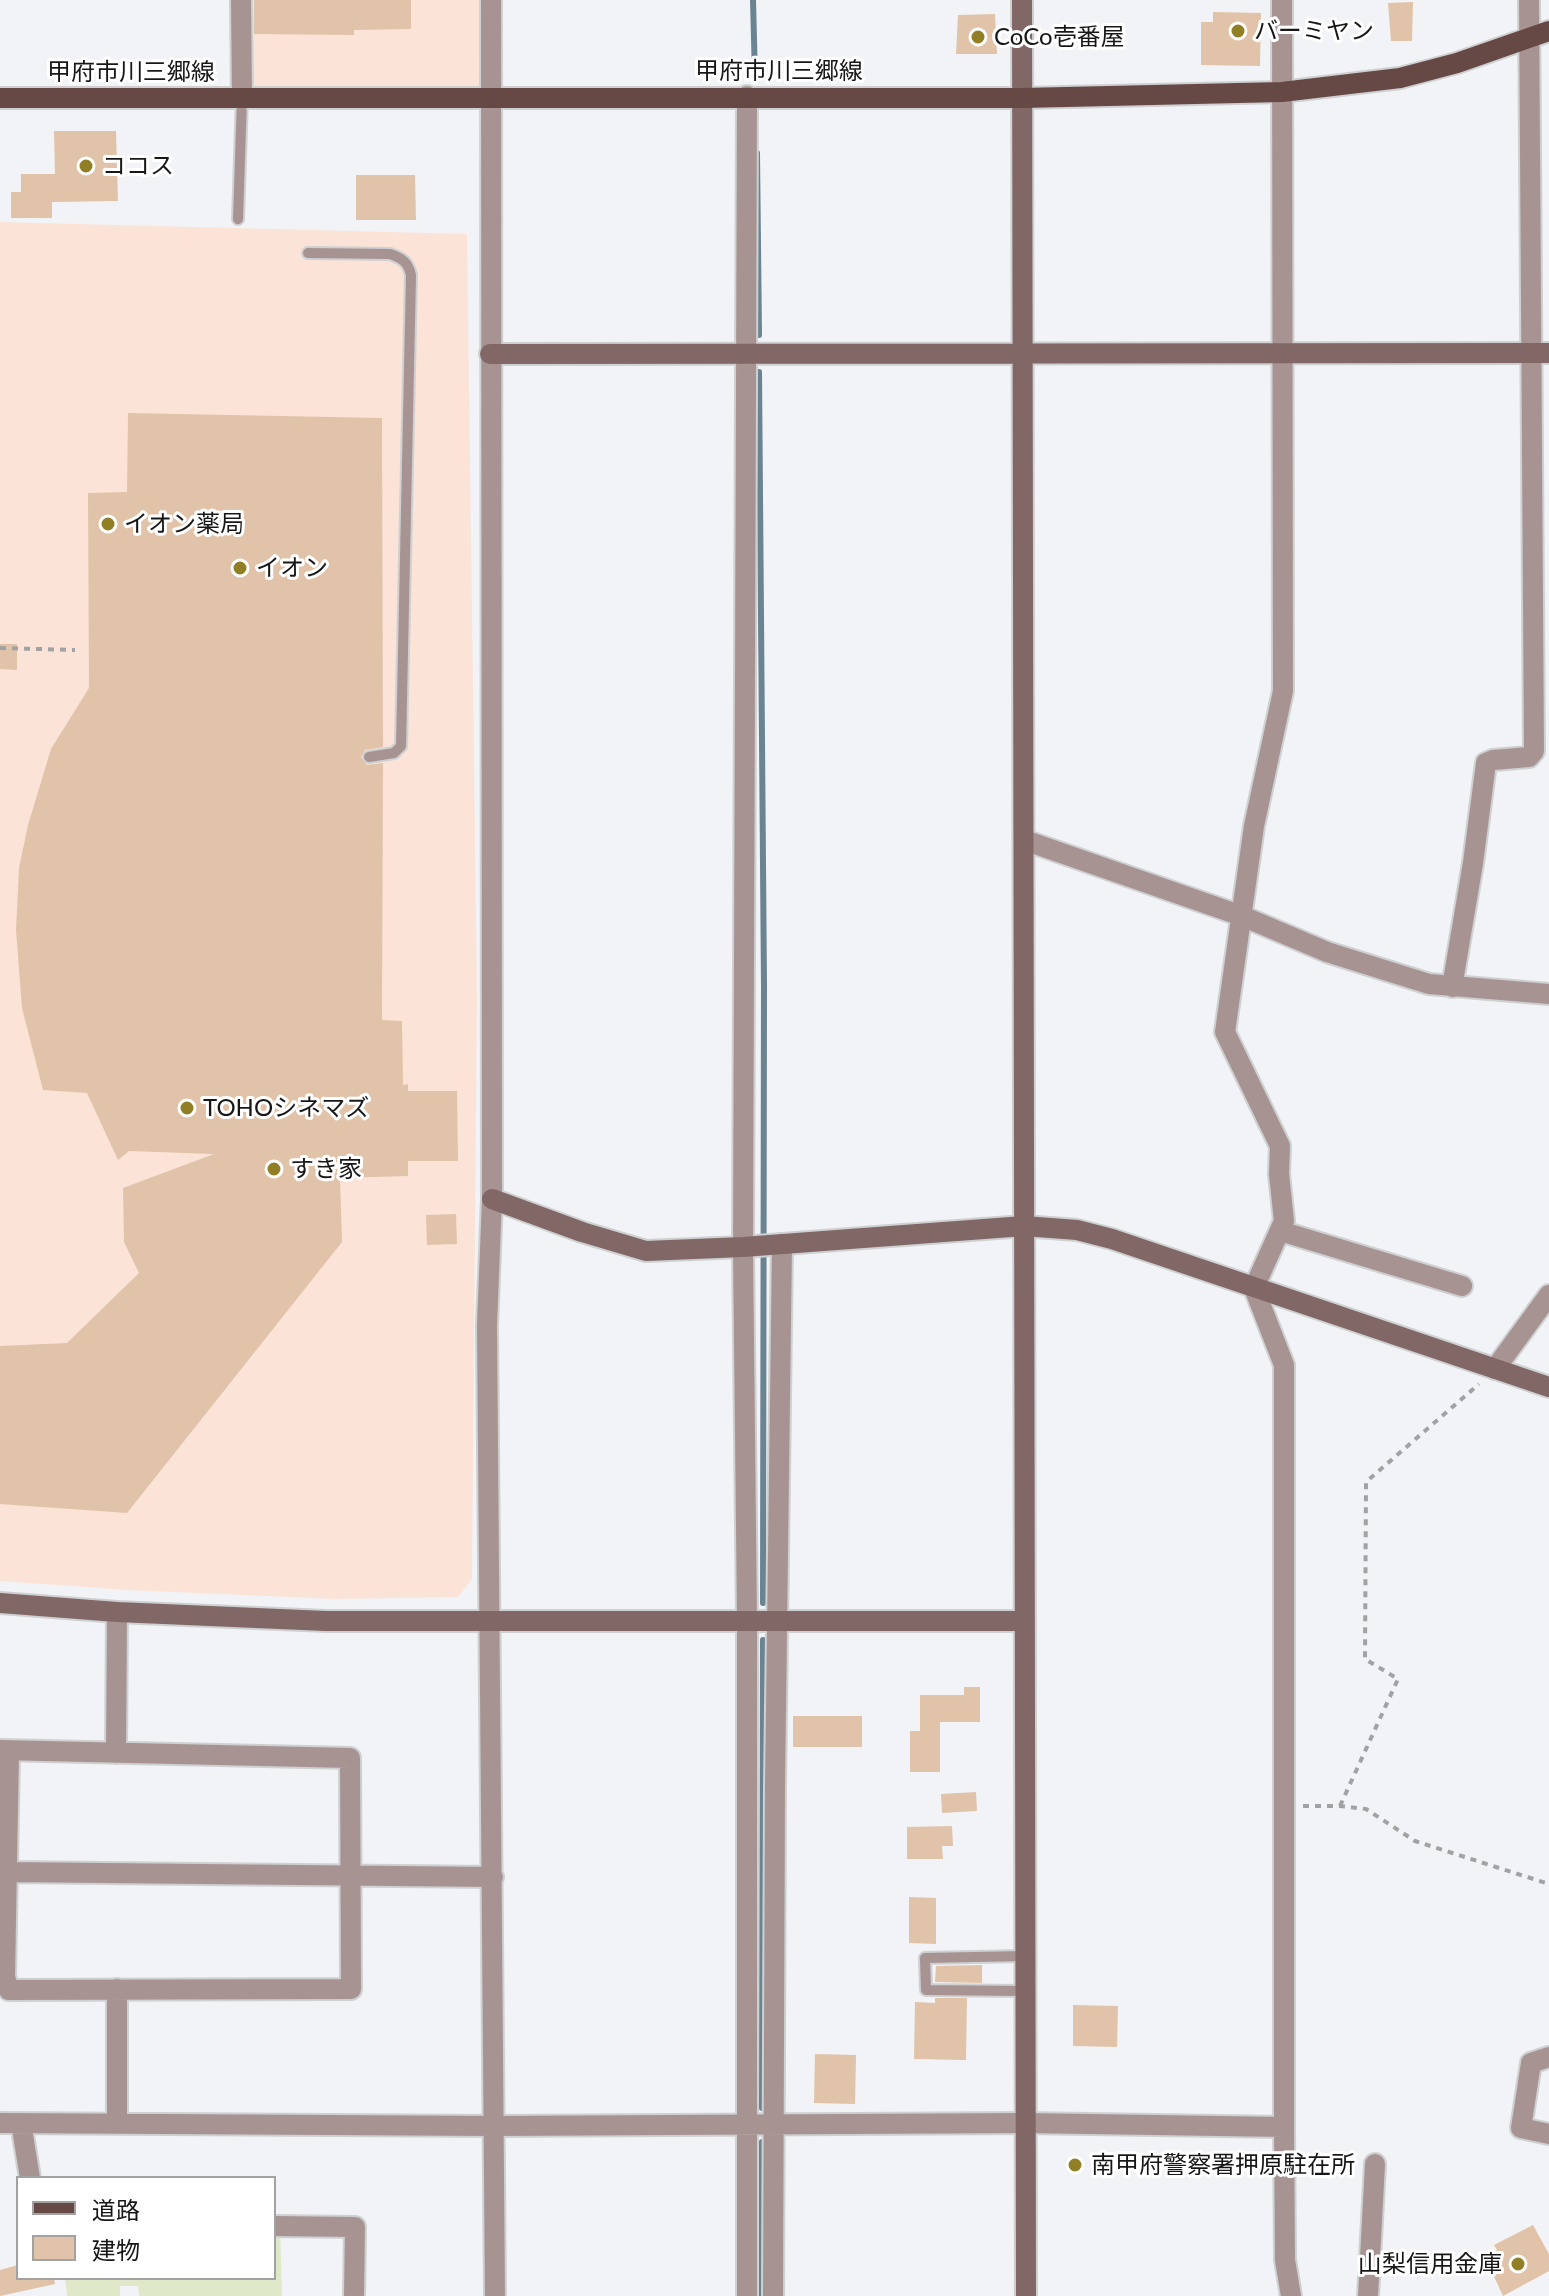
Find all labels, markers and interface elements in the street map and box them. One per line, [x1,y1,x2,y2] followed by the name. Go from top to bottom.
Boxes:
[1254,17,1374,45] place label: バーミヤン
[1229,22,1247,40] marker: バーミヤン
[994,23,1125,51] place label: CoCo壱番屋
[969,28,987,46] marker: CoCo壱番屋
[695,57,863,85] street label: 甲府市川三郷線
[47,58,215,86] street label: 甲府市川三郷線
[102,152,174,180] place label: ココス
[77,157,95,175] marker: ココス
[124,510,244,538] place label: イオン薬局
[99,515,117,533] marker: イオン薬局
[256,554,328,582] place label: イオン
[231,559,249,577] marker: イオン
[203,1094,369,1122] place label: TOHOシネマズ
[178,1099,196,1117] marker: TOHOシネマズ
[290,1155,362,1183] place label: すき家
[265,1160,283,1178] marker: すき家
[1091,2151,1355,2179] place label: 南甲府警察署押原駐在所
[1066,2156,1084,2174] marker: 南甲府警察署押原駐在所
[16,2176,276,2280] legend
[92,2195,140,2224] text: 道路
[92,2235,140,2264] text: 建物
[1358,2250,1502,2278] place label: 山梨信用金庫
[1509,2255,1527,2273] marker: 山梨信用金庫

